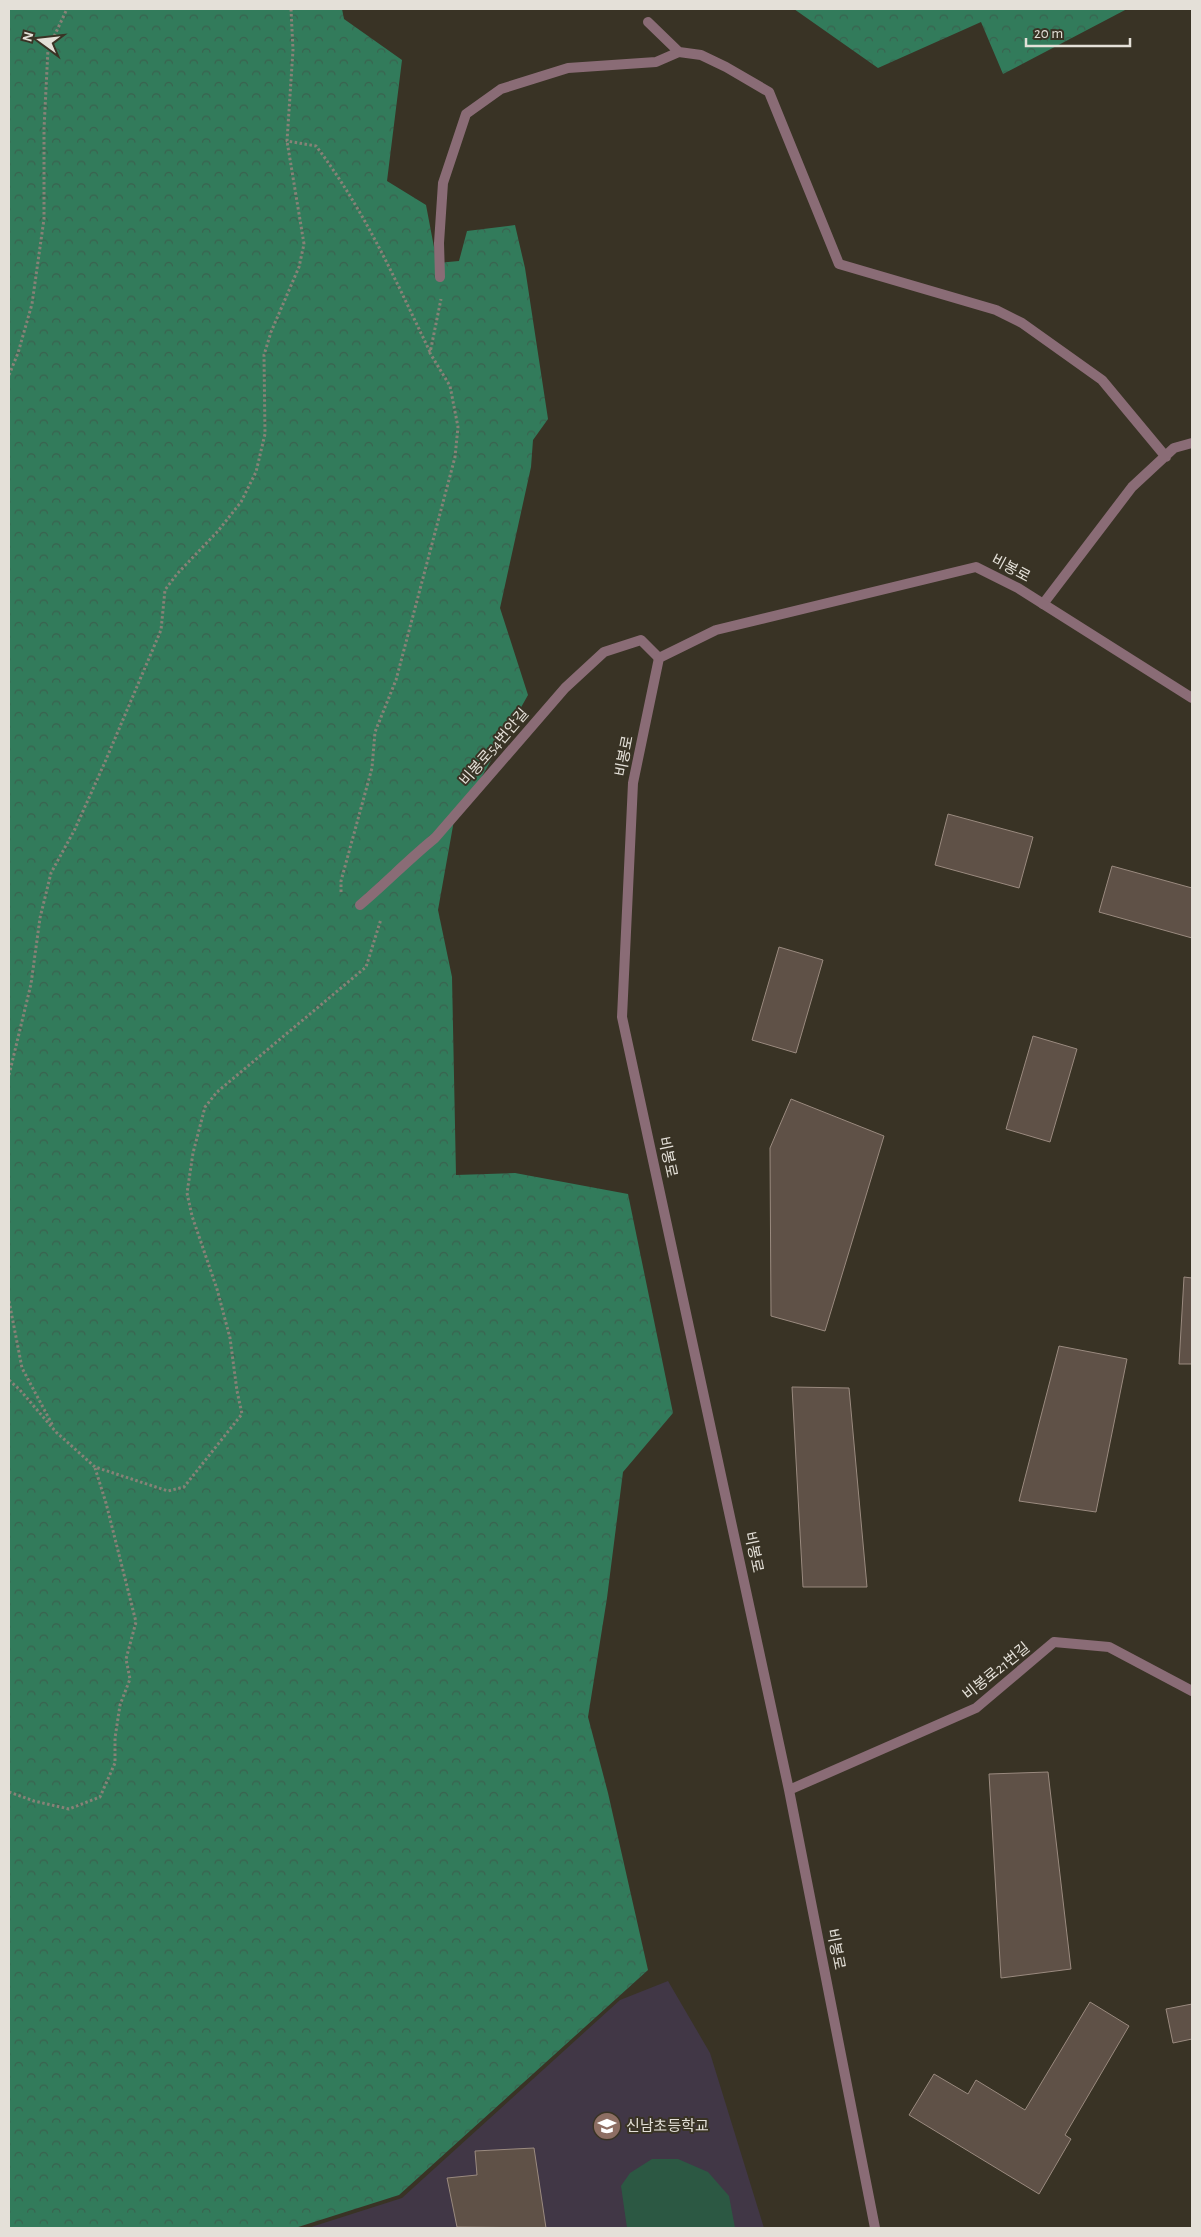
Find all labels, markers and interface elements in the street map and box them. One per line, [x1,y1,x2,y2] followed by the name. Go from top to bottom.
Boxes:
[15,15,65,65] north arrow
[1026,15,1130,47] scale bar
[1034,26,1063,41] text: 20 m
[20,30,36,43] text: N
[989,551,1033,585] street label: 비봉로
[456,705,532,789] street label: 비봉로54번안길
[612,734,636,778] street label: 비봉로
[656,1135,680,1179] street label: 비봉로
[742,1530,766,1574] street label: 비봉로
[959,1639,1033,1703] street label: 비봉로21번길
[824,1927,848,1971] street label: 비봉로
[592,2111,622,2141] school or university icon: 신남초등학교
[626,2117,709,2134] place label: 신남초등학교

